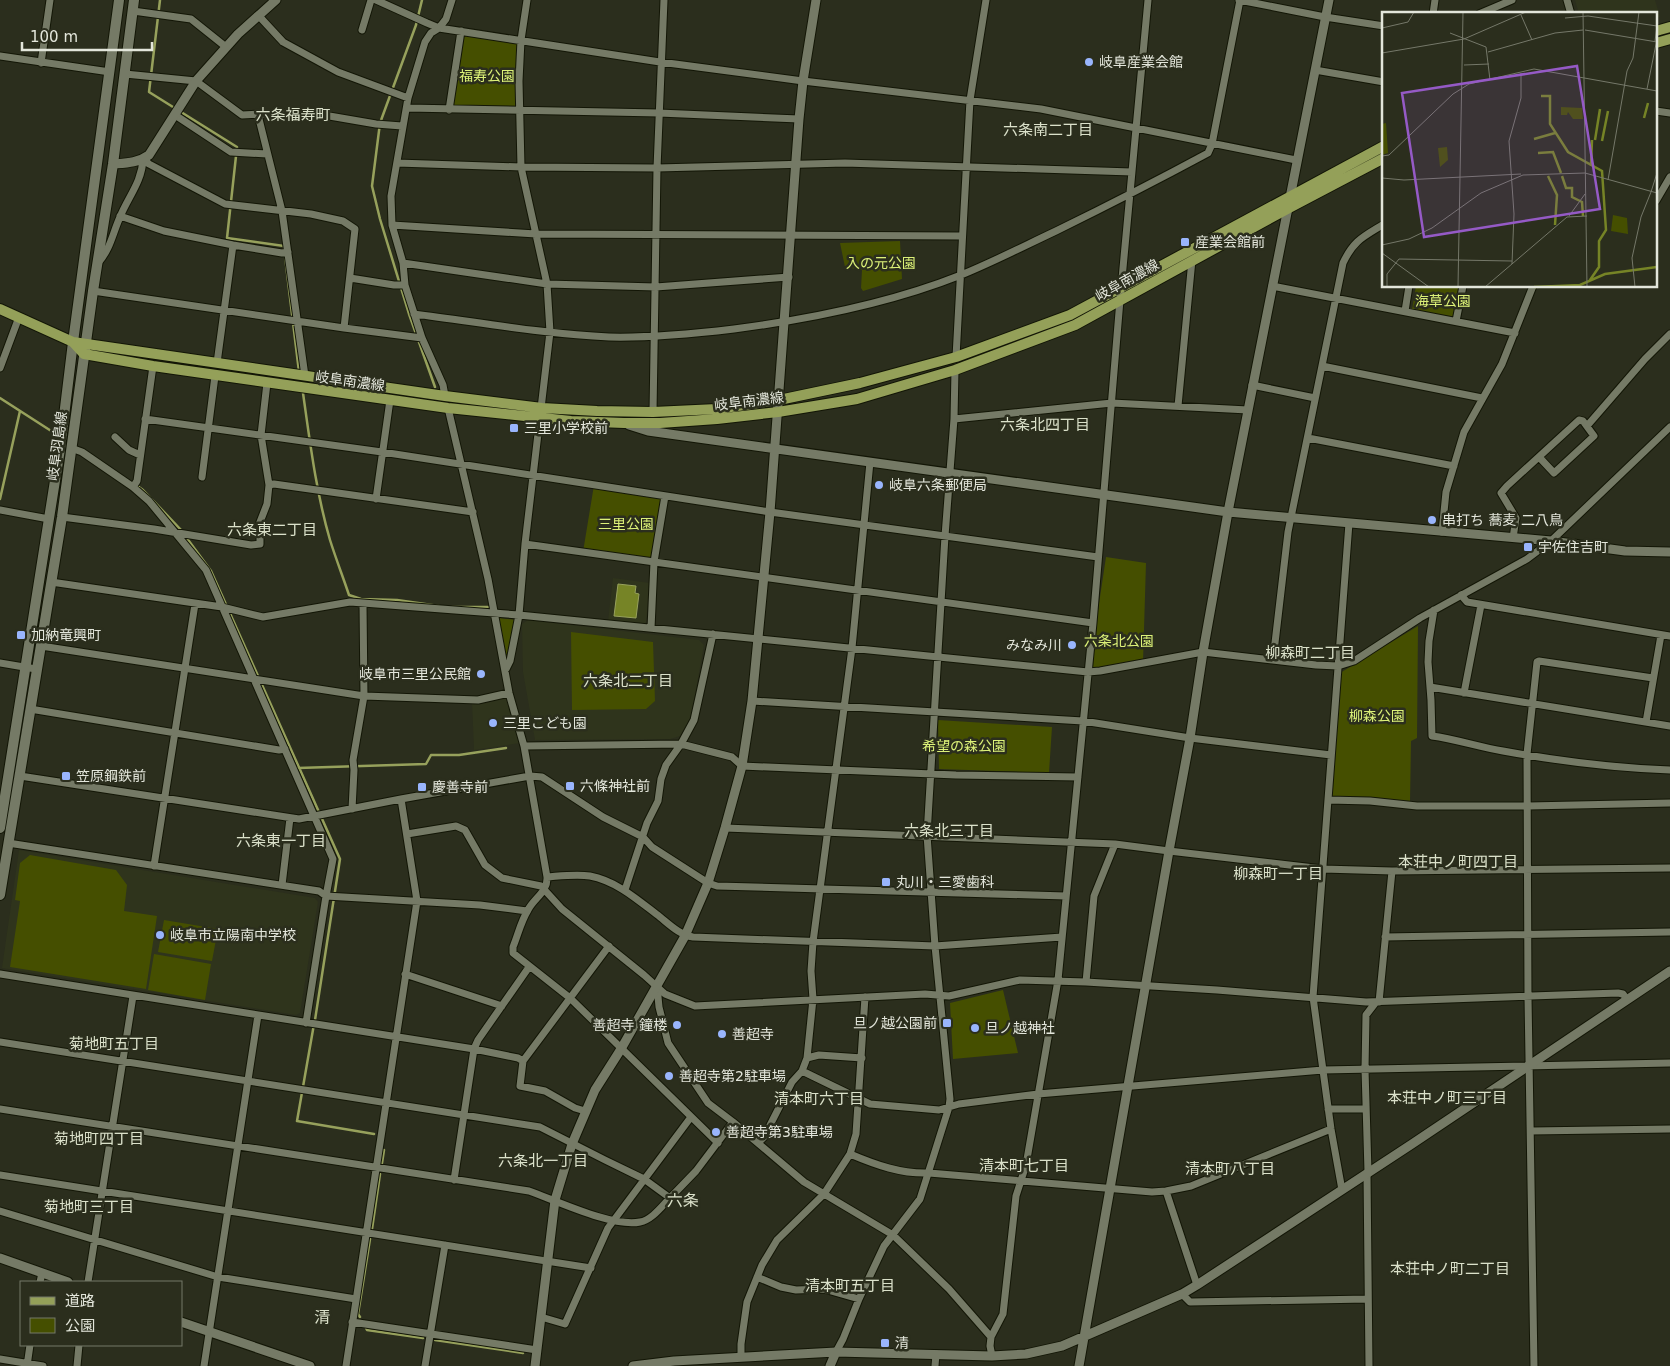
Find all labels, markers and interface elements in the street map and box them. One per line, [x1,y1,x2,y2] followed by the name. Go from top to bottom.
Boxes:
[1382,12,1658,288] inset map
[22,20,152,52] scale bar
[30,28,78,46] text: 100 m
[1099,54,1183,70] place label: 岐阜産業会館
[1083,56,1095,68] marker: 岐阜産業会館
[459,68,515,84] park label: 福寿公園
[255,106,331,124] district label: 六条福寿町
[1003,121,1093,139] district label: 六条南二丁目
[1195,234,1265,250] place label: 産業会館前
[1179,236,1191,248] marker: 産業会館前
[846,255,916,271] park label: 入の元公園
[1093,256,1161,304] street label: 岐阜南濃線
[1415,293,1471,309] park label: 海草公園
[314,368,386,394] street label: 岐阜南濃線
[713,389,785,413] street label: 岐阜南濃線
[44,410,70,482] street label: 岐阜羽島線
[1000,416,1090,434] district label: 六条北四丁目
[524,420,608,436] place label: 三里小学校前
[508,422,520,434] marker: 三里小学校前
[889,477,987,493] place label: 岐阜六条郵便局
[873,479,885,491] marker: 岐阜六条郵便局
[1442,512,1563,528] place label: 串打ち 蕎麦 二八鳥
[1426,514,1438,526] marker: 串打ち 蕎麦 二八鳥
[598,516,654,532] park label: 三里公園
[227,521,317,539] district label: 六条東二丁目
[1538,539,1608,555] place label: 宇佐住吉町
[1522,541,1534,553] marker: 宇佐住吉町
[31,627,101,643] place label: 加納竜興町
[15,629,27,641] marker: 加納竜興町
[1084,633,1154,649] park label: 六条北公園
[1006,637,1062,653] place label: みなみ川
[1066,639,1078,651] marker: みなみ川
[1265,644,1355,662] district label: 柳森町二丁目
[359,666,471,682] place label: 岐阜市三里公民館
[475,668,487,680] marker: 岐阜市三里公民館
[583,672,673,690] district label: 六条北二丁目
[1349,708,1405,724] park label: 柳森公園
[503,715,587,731] place label: 三里こども園
[487,717,499,729] marker: 三里こども園
[922,738,1006,754] park label: 希望の森公園
[76,768,146,784] place label: 笠原鋼鉄前
[60,770,72,782] marker: 笠原鋼鉄前
[580,778,650,794] place label: 六條神社前
[432,779,488,795] place label: 慶善寺前
[564,780,576,792] marker: 六條神社前
[416,781,428,793] marker: 慶善寺前
[904,822,994,840] district label: 六条北三丁目
[236,832,326,850] district label: 六条東一丁目
[1398,853,1518,871] district label: 本荘中ノ町四丁目
[1233,865,1323,883] district label: 柳森町一丁目
[896,874,994,890] place label: 丸川・三愛歯科
[880,876,892,888] marker: 丸川・三愛歯科
[170,927,296,943] place label: 岐阜市立陽南中学校
[154,929,166,941] marker: 岐阜市立陽南中学校
[853,1015,937,1031] place label: 旦ノ越公園前
[593,1017,668,1033] place label: 善超寺 鐘楼
[941,1017,953,1029] marker: 旦ノ越公園前
[671,1019,683,1031] marker: 善超寺 鐘楼
[985,1020,1055,1036] place label: 旦ノ越神社
[969,1022,981,1034] marker: 旦ノ越神社
[732,1026,774,1042] place label: 善超寺
[716,1028,728,1040] marker: 善超寺
[69,1035,159,1053] district label: 菊地町五丁目
[679,1068,786,1084] place label: 善超寺第2駐車場
[663,1070,675,1082] marker: 善超寺第2駐車場
[1387,1089,1507,1107] district label: 本荘中ノ町三丁目
[774,1090,864,1108] district label: 清本町六丁目
[726,1124,833,1140] place label: 善超寺第3駐車場
[710,1126,722,1138] marker: 善超寺第3駐車場
[54,1130,144,1148] district label: 菊地町四丁目
[498,1152,588,1170] district label: 六条北一丁目
[979,1157,1069,1175] district label: 清本町七丁目
[1185,1160,1275,1178] district label: 清本町八丁目
[667,1191,699,1210] district label: 六条
[44,1198,134,1216] district label: 菊地町三丁目
[1390,1260,1510,1278] district label: 本荘中ノ町二丁目
[805,1277,895,1295] district label: 清本町五丁目
[20,1281,182,1346] legend
[65,1292,95,1310] text: 道路
[314,1308,330,1327] district label: 清
[65,1317,95,1335] text: 公園
[895,1335,909,1351] place label: 清
[879,1337,891,1349] marker: 清

